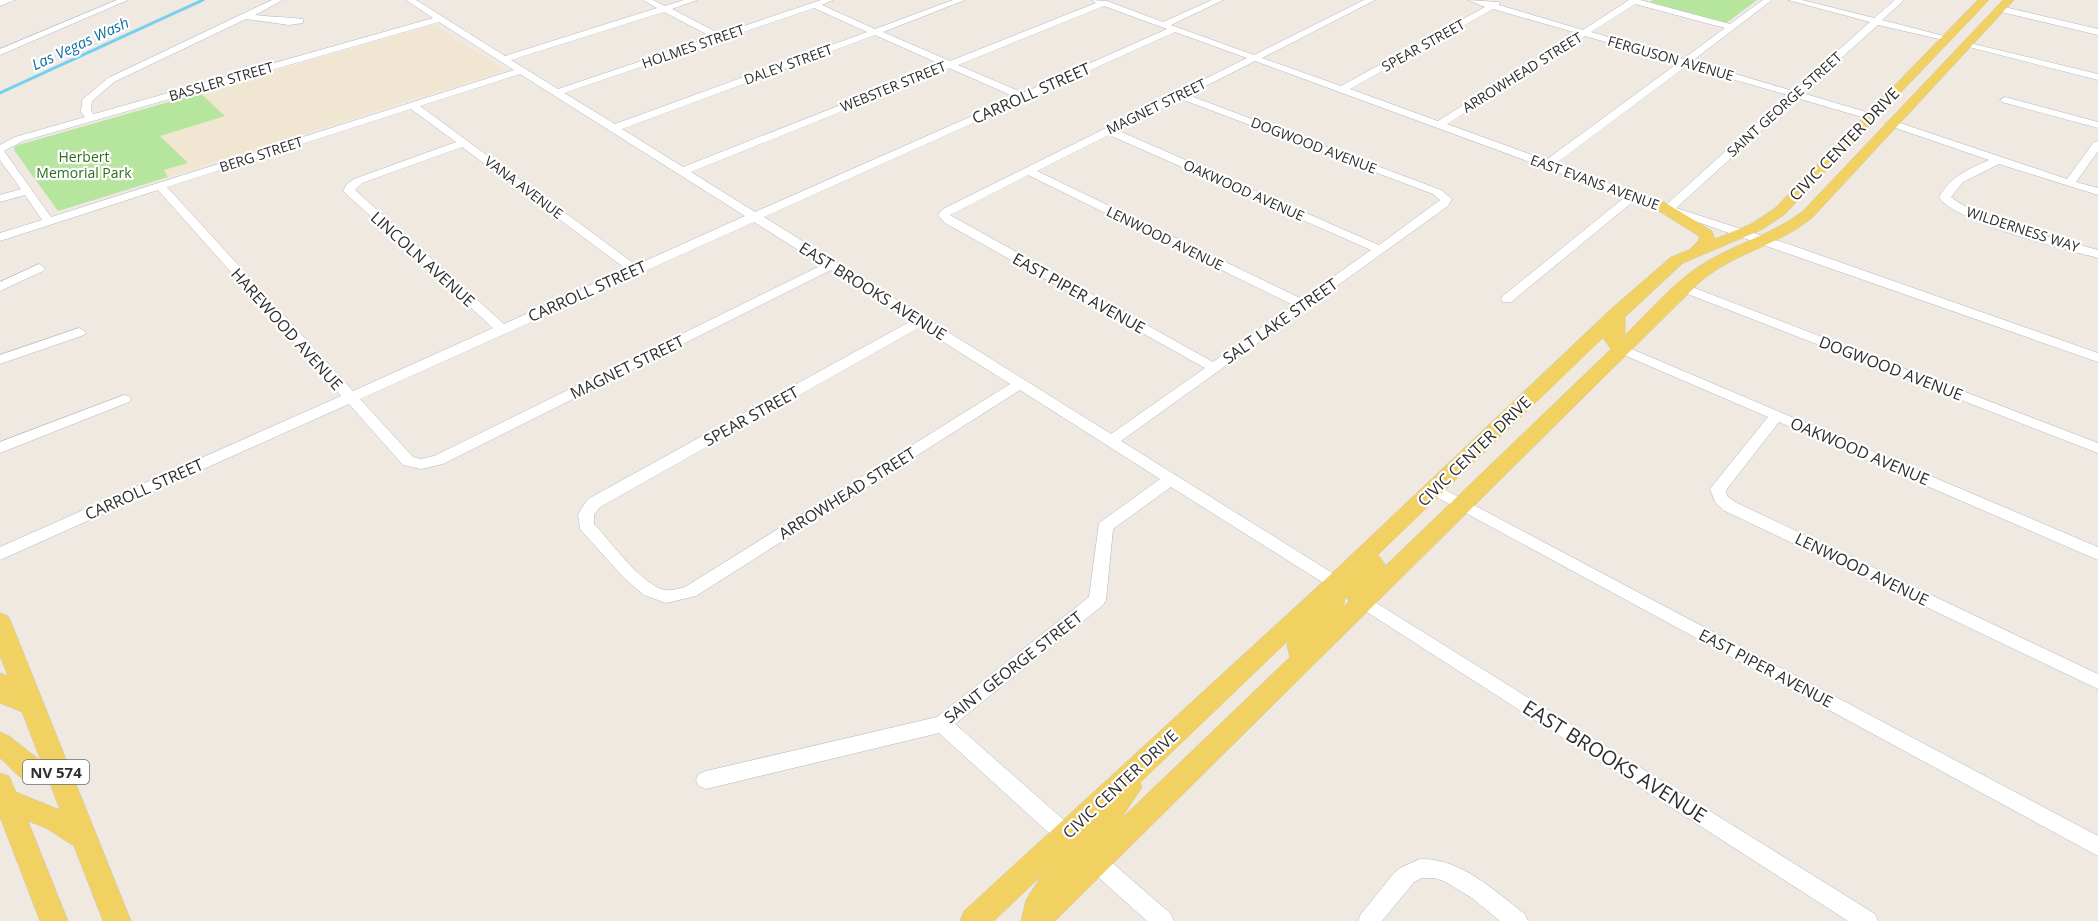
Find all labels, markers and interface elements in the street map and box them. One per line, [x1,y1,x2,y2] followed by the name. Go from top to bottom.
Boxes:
[28,12,132,74] water label: Las Vegas Wash
[1378,14,1468,76] street label: SPEAR STREET
[639,19,747,72] street label: HOLMES STREET
[1458,27,1586,117] street label: ARROWHEAD STREET
[1606,31,1736,85] street label: FERGUSON AVENUE
[741,39,835,89] street label: DALEY STREET
[1722,47,1846,161] street label: SAINT GEORGE STREET
[837,56,949,116] street label: WEBSTER STREET
[167,57,276,105] street label: BASSLER STREET
[968,57,1094,129] street label: CARROLL STREET
[1103,74,1209,138] street label: MAGNET STREET
[1784,82,1904,206] street label: CIVIC CENTER DRIVE
[1248,112,1380,178] street label: DOGWOOD AVENUE
[217,131,305,176] street label: BERG STREET
[36,147,132,182] park label: Herbert Memorial Park
[1528,150,1662,214] street label: EAST EVANS AVENUE
[481,151,567,223] street label: VANA AVENUE
[1181,155,1307,225] street label: OAKWOOD AVENUE
[1103,201,1227,275] street label: LENWOOD AVENUE
[1964,202,2082,256] street label: WILDERNESS WAY
[366,206,480,312] street label: LINCOLN AVENUE
[795,237,951,345] street label: EAST BROOKS AVENUE
[1009,247,1149,339] street label: EAST PIPER AVENUE
[524,255,650,327] street label: CARROLL STREET
[226,263,348,395] street label: HAREWOOD AVENUE
[1218,273,1342,369] street label: SALT LAKE STREET
[566,330,688,404] street label: MAGNET STREET
[1816,330,1966,406] street label: DOGWOOD AVENUE
[700,381,803,451] street label: SPEAR STREET
[1412,391,1536,511] street label: CIVIC CENTER DRIVE
[1787,412,1933,490] street label: OAKWOOD AVENUE
[774,442,920,544] street label: ARROWHEAD STREET
[81,453,207,525] street label: CARROLL STREET
[1792,527,1932,611] street label: LENWOOD AVENUE
[939,606,1087,728] street label: SAINT GEORGE STREET
[1695,623,1837,713] street label: EAST PIPER AVENUE
[1518,693,1712,829] street label: EAST BROOKS AVENUE
[1058,725,1182,843] street label: CIVIC CENTER DRIVE
[23,760,89,784] road number: NV 574

